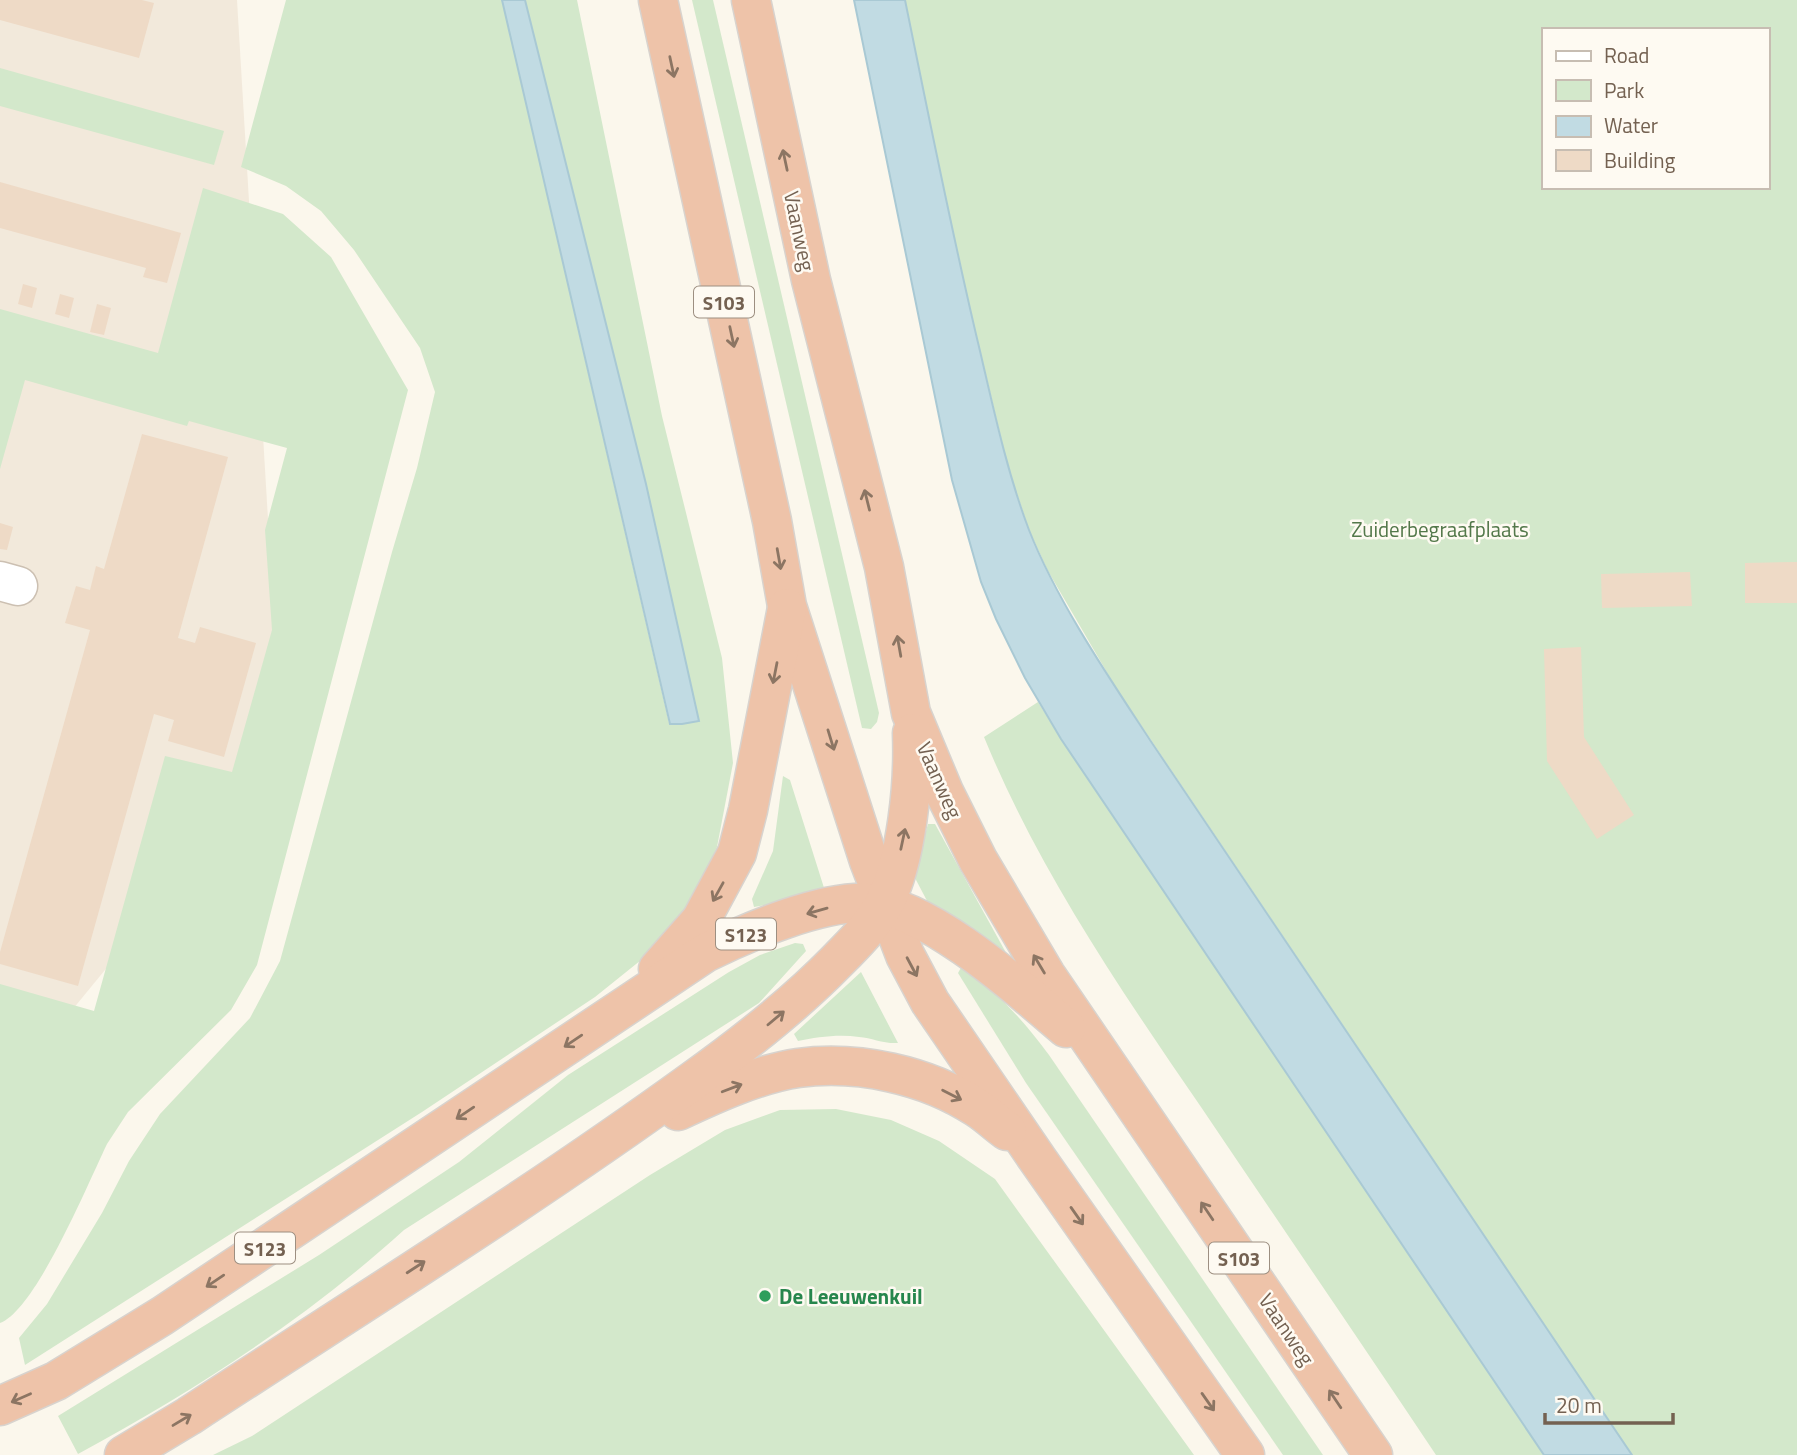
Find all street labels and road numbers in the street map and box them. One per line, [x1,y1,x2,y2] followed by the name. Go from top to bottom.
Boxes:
[776,188,824,274] street label: Vaanweg
[694,286,754,318] road number: S103
[909,736,971,824] street label: Vaanweg
[716,918,776,950] road number: S123
[235,1232,295,1264] road number: S123
[1209,1242,1269,1274] road number: S103
[1251,1286,1323,1372] street label: Vaanweg

